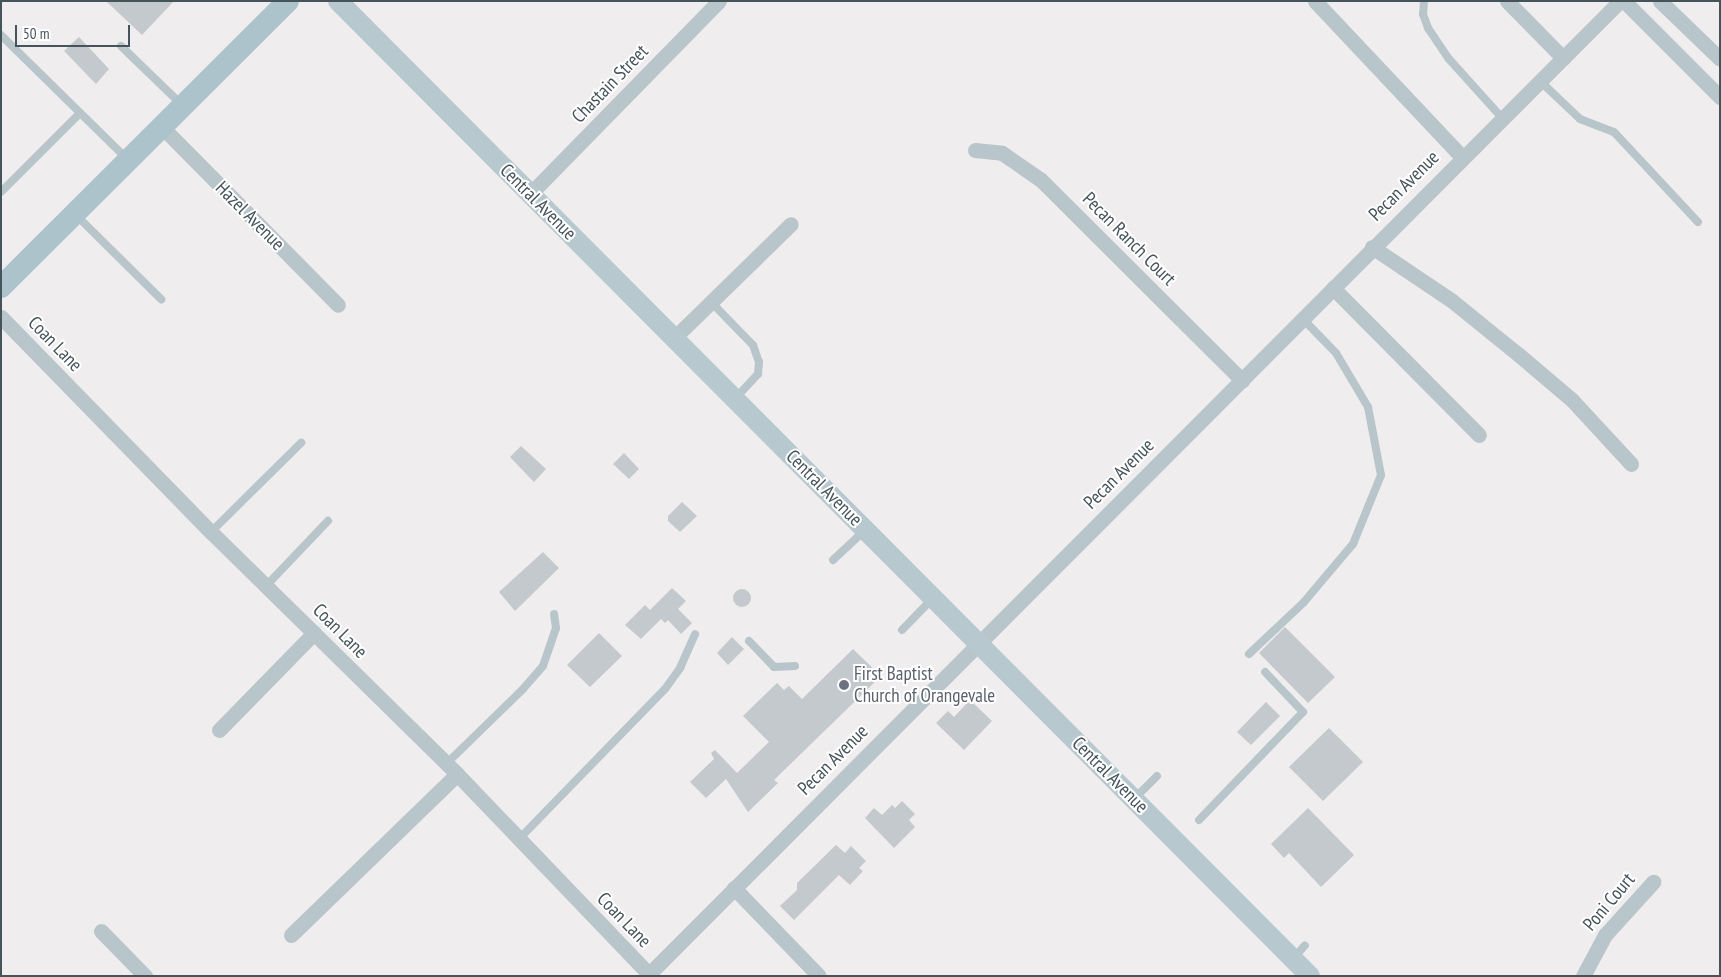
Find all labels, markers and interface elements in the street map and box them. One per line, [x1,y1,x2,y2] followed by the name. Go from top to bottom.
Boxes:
[18,15,132,47] scale bar
[23,24,49,43] text: 50 m
[567,40,653,128] street label: Chastain Street
[1364,146,1444,226] street label: Pecan Avenue
[495,159,581,245] street label: Central Avenue
[211,177,289,255] street label: Hazel Avenue
[1078,188,1180,290] street label: Pecan Ranch Court
[23,312,87,376] street label: Coan Lane
[1079,434,1159,514] street label: Pecan Avenue
[781,445,867,531] street label: Central Avenue
[308,599,372,663] street label: Coan Lane
[854,663,995,707] place label: First Baptist Church of Orangevale
[838,679,850,691] marker: First Baptist Church of Orangevale
[793,720,873,800] street label: Pecan Avenue
[1067,732,1153,818] street label: Central Avenue
[1578,869,1640,935] street label: Poni Court
[592,888,656,952] street label: Coan Lane

